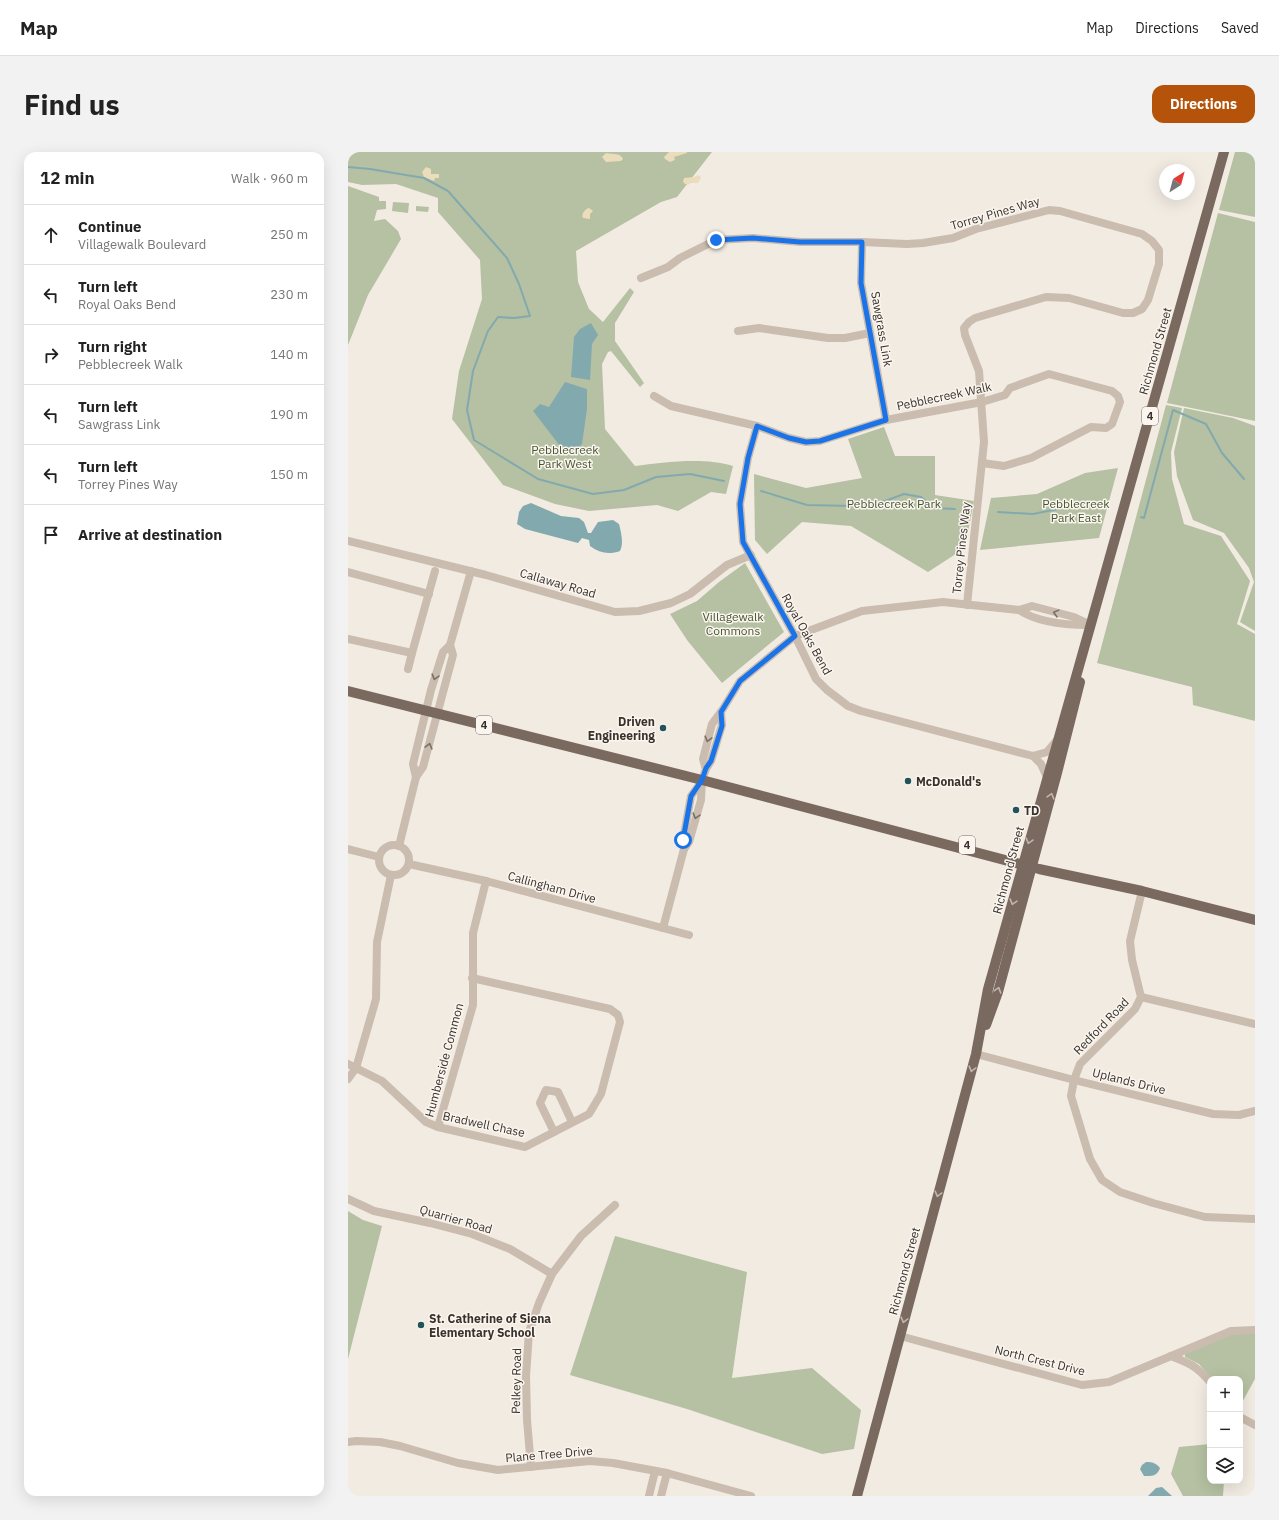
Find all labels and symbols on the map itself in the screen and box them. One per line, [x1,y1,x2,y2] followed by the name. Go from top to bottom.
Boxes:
[1159,164,1195,200] north arrow
[949,193,1041,233] street label: Torrey Pines Way
[707,231,725,249] route end
[868,290,896,368] street label: Sawgrass Link
[1135,306,1175,396] street label: Richmond Street
[895,378,993,413] street label: Pebblecreek Walk
[1142,407,1158,425] road number: 4
[531,442,599,471] park label: Pebblecreek Park West
[847,496,942,511] park label: Pebblecreek Park
[1042,496,1110,525] park label: Pebblecreek Park East
[949,501,973,595] street label: Torrey Pines Way
[518,565,598,601] street label: Callaway Road
[779,591,835,677] street label: Royal Oaks Bend
[702,609,764,638] park label: Villagewalk Commons
[1053,609,1060,618] one-way arrow
[431,673,440,680] one-way arrow
[588,714,655,743] place label: Driven Engineering
[476,716,492,734] road number: 4
[658,723,668,733] marker: Driven Engineering
[704,735,713,742] one-way arrow
[424,743,432,749] one-way arrow
[916,774,981,789] place label: McDonald's
[903,776,913,786] marker: McDonald's
[1046,793,1055,800] one-way arrow
[1024,803,1039,818] place label: TD
[1011,805,1021,815] marker: TD
[693,812,701,819] one-way arrow
[989,824,1027,916] street label: Richmond Street
[674,831,692,849] route start
[959,836,975,854] road number: 4
[1025,838,1034,845] one-way arrow
[506,868,598,906] street label: Callingham Drive
[1009,898,1018,905] one-way arrow
[993,987,1002,994] one-way arrow
[1070,994,1132,1058] street label: Redford Road
[422,1001,466,1119] street label: Humberside Common
[968,1065,977,1072] one-way arrow
[1091,1065,1168,1097] street label: Uplands Drive
[441,1108,527,1140] street label: Bradwell Chase
[934,1191,943,1198] one-way arrow
[418,1201,494,1237] street label: Quarrier Road
[885,1225,923,1317] street label: Richmond Street
[429,1311,551,1340] place label: St. Catherine of Siena Elementary School
[901,1317,909,1323] one-way arrow
[416,1320,426,1330] marker: St. Catherine of Siena Elementary School
[993,1342,1087,1379] street label: North Crest Drive
[508,1348,524,1414] street label: Pelkey Road
[505,1443,594,1465] street label: Plane Tree Drive

